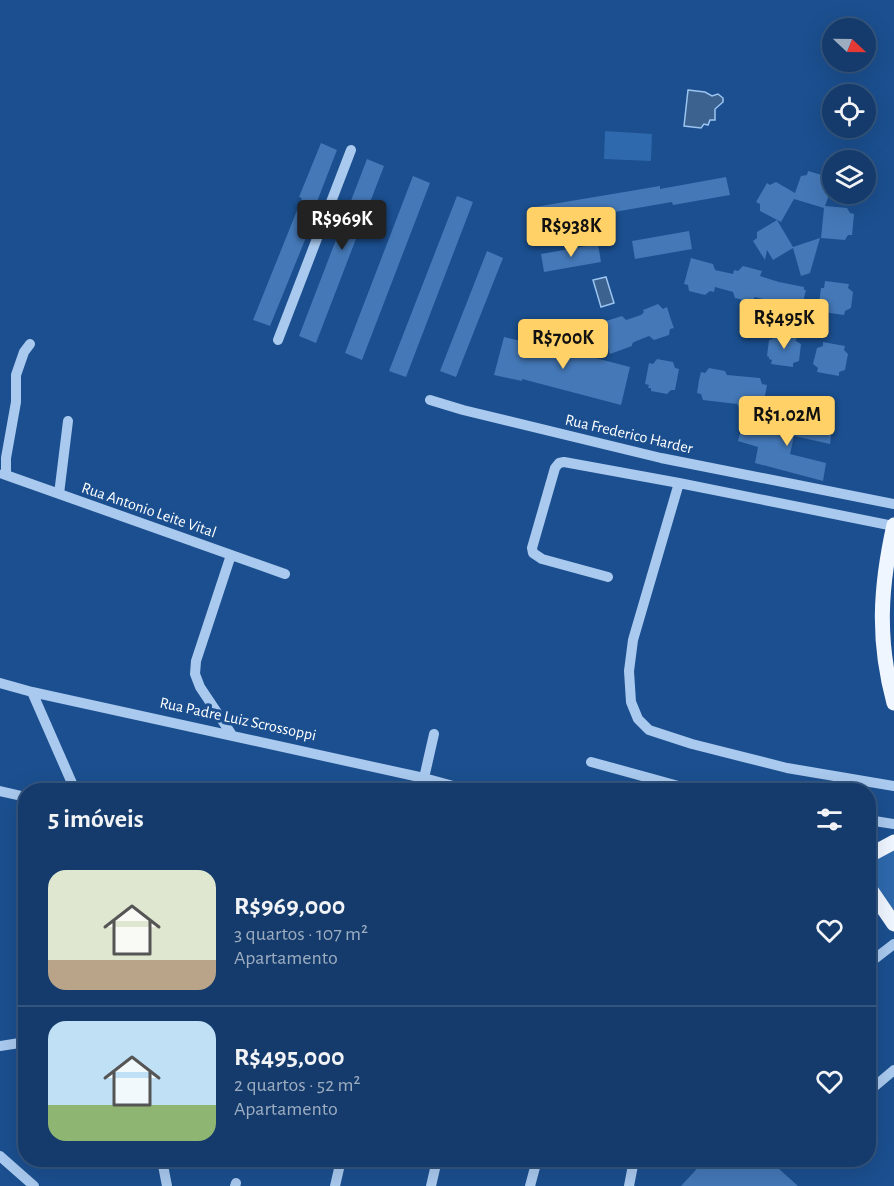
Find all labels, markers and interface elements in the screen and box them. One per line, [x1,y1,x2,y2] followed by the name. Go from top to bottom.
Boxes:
[822,18,876,72] north arrow
[822,18,876,204] map controls
[822,84,876,138] button: locate
[822,150,876,204] button: layers
[293,200,391,251] pin: R$969K
[522,207,620,258] pin: R$938K
[311,209,373,229] text: R$969K
[541,216,601,236] text: R$938K
[735,299,833,350] pin: R$495K
[754,308,814,328] text: R$495K
[514,319,612,370] pin: R$700K
[532,328,594,348] text: R$700K
[732,396,842,447] pin: R$1.02M
[753,405,821,425] text: R$1.02M
[563,411,695,457] street label: Rua Frederico Harder
[80,479,218,541] street label: Rua Antonio Leite Vital
[158,695,318,743] street label: Rua Padre Luiz Scrossoppi
[813,803,846,836] icon: filters
[48,806,144,832] text: 5 imóveis
[234,893,345,919] text: R$969,000
[96,894,168,966] icon: home
[813,914,846,947] icon: heart
[234,924,368,944] text: 3 quartos · 107 m²
[234,948,338,968] text: Apartamento
[234,1044,345,1070] text: R$495,000
[96,1045,168,1117] icon: home
[813,1065,846,1098] icon: heart
[234,1075,361,1095] text: 2 quartos · 52 m²
[234,1099,338,1119] text: Apartamento

